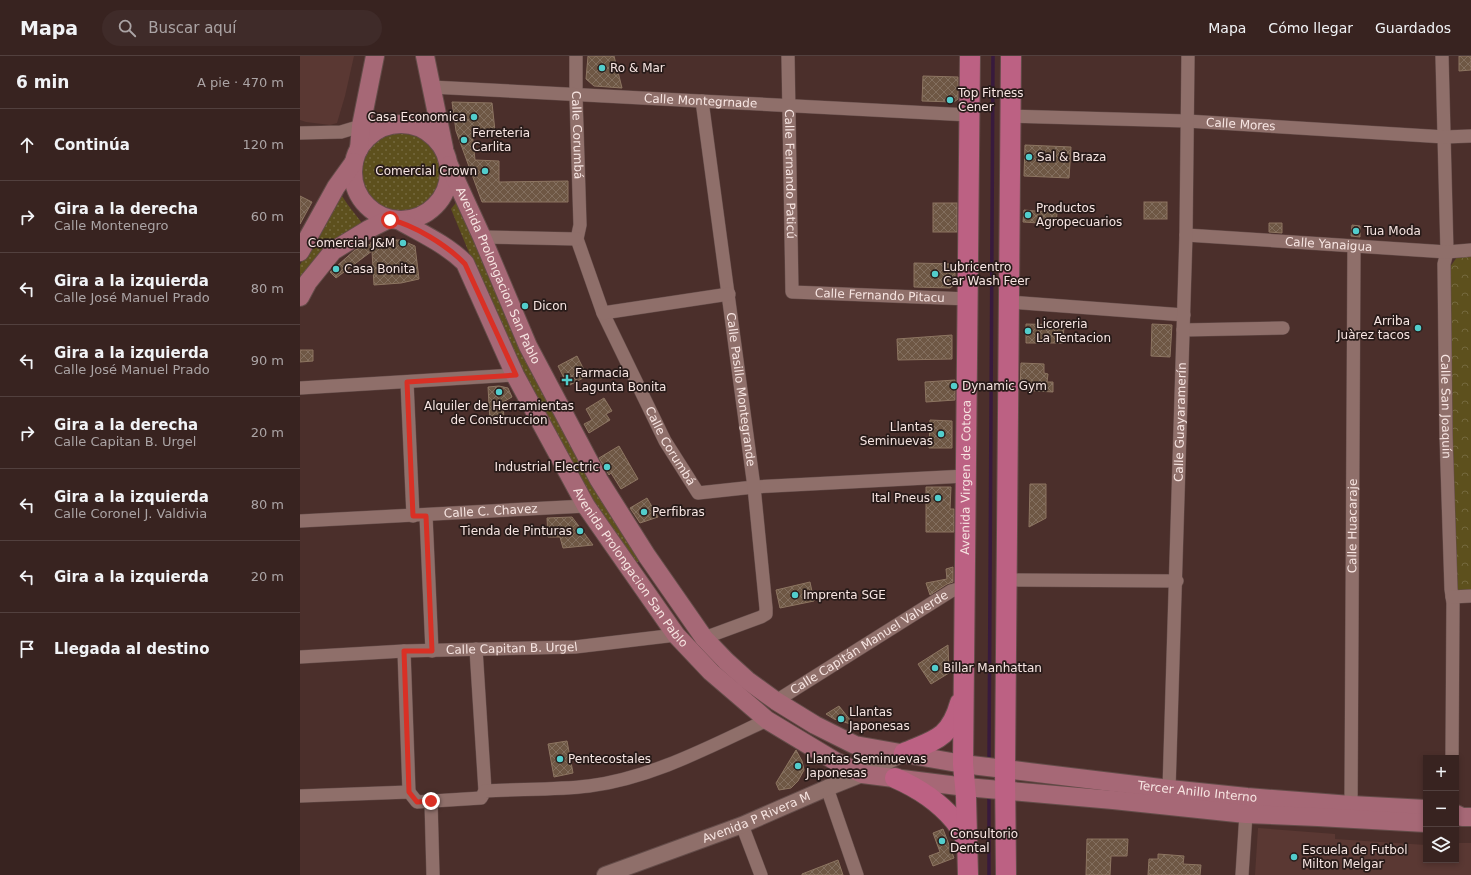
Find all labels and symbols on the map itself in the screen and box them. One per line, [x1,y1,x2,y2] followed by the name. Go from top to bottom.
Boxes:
[610,61,665,75] place label: Ro & Mar
[597,63,607,73] marker: Ro & Mar
[957,86,1024,114] place label: Top Fitness Cener
[569,91,586,179] street label: Calle Corumbá
[644,91,758,111] street label: Calle Montegrnade
[945,95,955,105] marker: Top Fitness Cener
[782,109,798,239] street label: Calle Fernando Paticú
[367,110,466,124] place label: Casa Economica
[469,112,479,122] marker: Casa Economica
[1206,115,1276,133] street label: Calle Mores
[472,126,530,154] place label: Ferreteria Carlita
[459,135,469,145] marker: Ferreteria Carlita
[1037,150,1106,164] place label: Sal & Braza
[1024,152,1034,162] marker: Sal & Braza
[375,164,477,178] place label: Comercial Crown
[480,166,490,176] marker: Comercial Crown
[453,185,543,366] street label: Avenida Prolongacion San Pablo
[1036,201,1122,229] place label: Productos Agropecuarios
[1023,210,1033,220] marker: Productos Agropecuarios
[381,211,399,229] route start
[1363,224,1421,238] place label: Tua Moda
[1351,226,1361,236] marker: Tua Moda
[1285,234,1373,254] street label: Calle Yanaigua
[308,236,395,250] place label: Comercial J&M
[398,238,408,248] marker: Comercial J&M
[943,260,1030,288] place label: Lubricentro Car Wash Feer
[344,262,416,276] place label: Casa Bonita
[331,264,341,274] marker: Casa Bonita
[930,269,940,279] marker: Lubricentro Car Wash Feer
[815,286,945,305] street label: Calle Fernando Pitacu
[533,299,567,313] place label: Dicon
[520,301,530,311] marker: Dicon
[724,312,758,467] street label: Calle Pasillo Montegrande
[1336,314,1410,342] place label: Arriba Juàrez tacos
[1036,317,1111,345] place label: Licoreria La Tentacion
[1413,323,1423,333] marker: Arriba Juàrez tacos
[1023,326,1033,336] marker: Licoreria La Tentacion
[1438,354,1454,459] street label: Calle San Joaquín
[1171,362,1189,482] street label: Calle Guayaramerín
[575,366,666,394] place label: Farmacia Lagunta Bonita
[562,375,572,385] marker: Farmacia Lagunta Bonita
[962,379,1047,393] place label: Dynamic Gym
[949,381,959,391] marker: Dynamic Gym
[494,387,504,397] marker: Alquiler de Herramientas de Construccion
[424,399,574,427] place label: Alquiler de Herramientas de Construccion
[958,400,974,555] street label: Avenida Virgen de Cotoca
[642,404,698,488] street label: Calle Corumbá
[860,420,933,448] place label: Llantas Seminuevas
[936,429,946,439] marker: Llantas Seminuevas
[494,460,599,474] place label: Industrial Electric
[602,462,612,472] marker: Industrial Electric
[1345,479,1360,573] street label: Calle Huacaraje
[570,485,691,650] street label: Avenida Prolongacion San Pablo
[871,491,930,505] place label: Ital Pneus
[933,493,943,503] marker: Ital Pneus
[443,502,538,520] street label: Calle C. Chavez
[652,505,705,519] place label: Perfibras
[639,507,649,517] marker: Perfibras
[459,524,572,538] place label: Tienda de Pinturas
[575,526,585,536] marker: Tienda de Pinturas
[788,588,951,697] street label: Calle Capitán Manuel Valverde
[803,588,886,602] place label: Imprenta SGE
[790,590,800,600] marker: Imprenta SGE
[446,640,578,657] street label: Calle Capitan B. Urgel
[943,661,1042,675] place label: Billar Manhattan
[930,663,940,673] marker: Billar Manhattan
[848,705,910,733] place label: Llantas Japonesas
[836,714,846,724] marker: Llantas Japonesas
[568,752,651,766] place label: Pentecostales
[805,752,926,780] place label: Llantas Seminuevas Japonesas
[555,754,565,764] marker: Pentecostales
[793,761,803,771] marker: Llantas Seminuevas Japonesas
[1136,778,1258,805] street label: Tercer Anillo Interno
[701,789,813,846] street label: Avenida P Rivera M
[422,792,440,810] route end
[950,827,1018,855] place label: Consultorio Dental
[937,836,947,846] marker: Consultorio Dental
[1302,843,1408,871] place label: Escuela de Futbol Milton Melgar
[1289,852,1299,862] marker: Escuela de Futbol Milton Melgar

